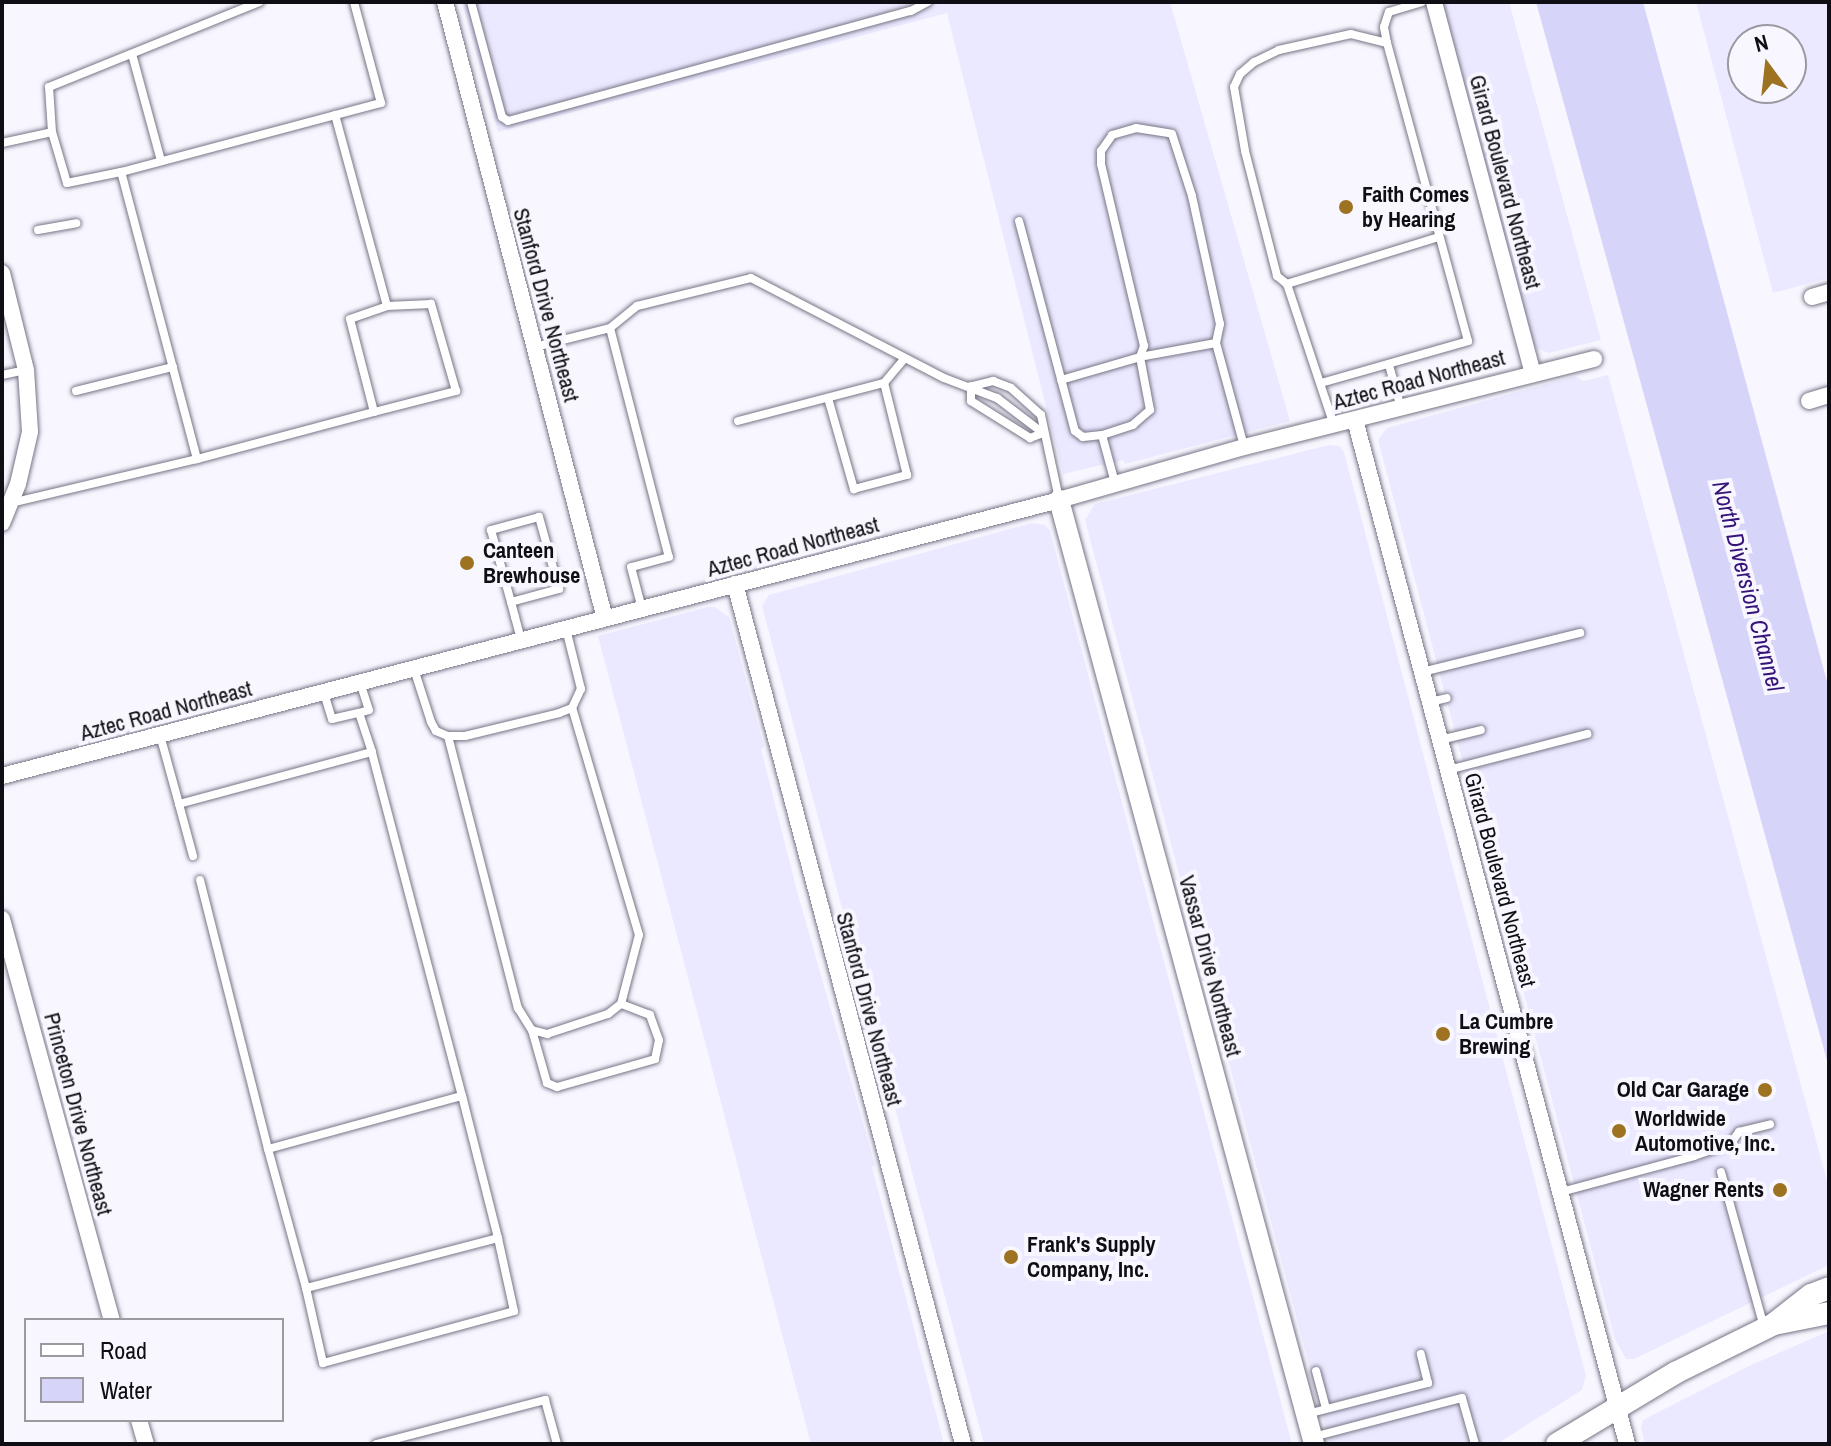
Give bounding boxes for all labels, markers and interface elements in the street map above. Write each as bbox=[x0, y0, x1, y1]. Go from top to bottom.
north arrow bbox=[1727, 24, 1807, 104]
text: N bbox=[1751, 27, 1771, 59]
street label: Girard Boulevard Northeast bbox=[1464, 72, 1546, 292]
place label: Faith Comes by Hearing bbox=[1362, 181, 1469, 232]
marker: Faith Comes by Hearing bbox=[1337, 198, 1355, 216]
street label: Stanford Drive Northeast bbox=[507, 205, 585, 405]
street label: Aztec Road Northeast bbox=[1330, 344, 1508, 416]
water label: North Diversion Channel bbox=[1706, 478, 1790, 694]
street label: Aztec Road Northeast bbox=[704, 511, 882, 583]
place label: Canteen Brewhouse bbox=[483, 537, 580, 588]
marker: Canteen Brewhouse bbox=[458, 554, 476, 572]
street label: Aztec Road Northeast bbox=[77, 675, 255, 747]
street label: Girard Boulevard Northeast bbox=[1459, 770, 1541, 990]
street label: Vassar Drive Northeast bbox=[1173, 873, 1247, 1059]
street label: Stanford Drive Northeast bbox=[830, 909, 908, 1109]
place label: La Cumbre Brewing bbox=[1459, 1008, 1553, 1060]
street label: Princeton Drive Northeast bbox=[38, 1010, 118, 1218]
marker: La Cumbre Brewing bbox=[1434, 1025, 1452, 1043]
place label: Old Car Garage bbox=[1617, 1077, 1749, 1103]
marker: Old Car Garage bbox=[1756, 1081, 1774, 1099]
place label: Worldwide Automotive, Inc. bbox=[1635, 1105, 1775, 1156]
marker: Worldwide Automotive, Inc. bbox=[1610, 1122, 1628, 1140]
place label: Wagner Rents bbox=[1643, 1177, 1764, 1203]
marker: Wagner Rents bbox=[1771, 1181, 1789, 1199]
place label: Frank's Supply Company, Inc. bbox=[1027, 1231, 1156, 1282]
marker: Frank's Supply Company, Inc. bbox=[1002, 1248, 1020, 1266]
legend bbox=[24, 1318, 284, 1422]
text: Road bbox=[100, 1334, 147, 1366]
text: Water bbox=[100, 1374, 152, 1406]

